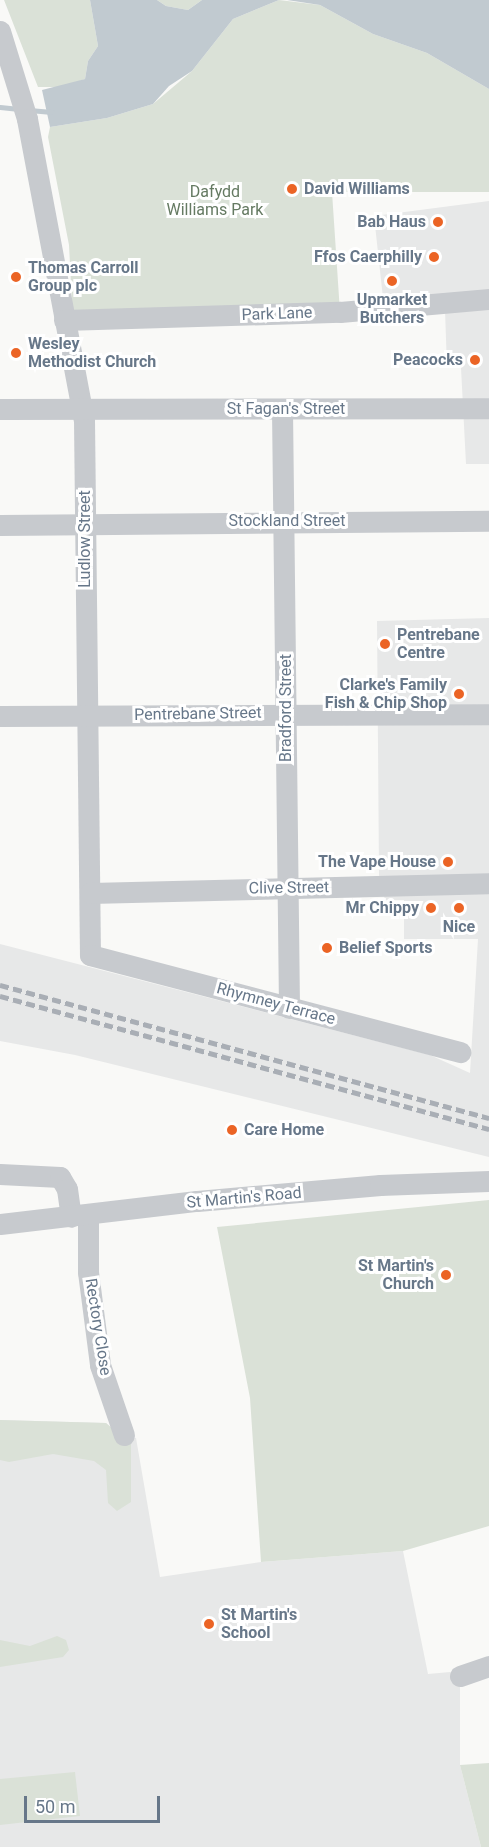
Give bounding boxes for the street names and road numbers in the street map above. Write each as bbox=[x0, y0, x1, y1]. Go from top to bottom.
street label: Park Lane bbox=[241, 303, 313, 325]
street label: St Fagan's Street bbox=[227, 399, 345, 419]
street label: Ludlow Street bbox=[75, 490, 95, 588]
street label: Stockland Street bbox=[229, 511, 345, 531]
street label: Bradford Street bbox=[276, 654, 296, 762]
street label: Pentrebane Street bbox=[134, 703, 262, 725]
street label: Clive Street bbox=[249, 878, 329, 898]
street label: Rhymney Terrace bbox=[214, 979, 338, 1029]
street label: St Martin's Road bbox=[186, 1183, 302, 1213]
street label: Rectory Close bbox=[81, 1277, 115, 1377]

